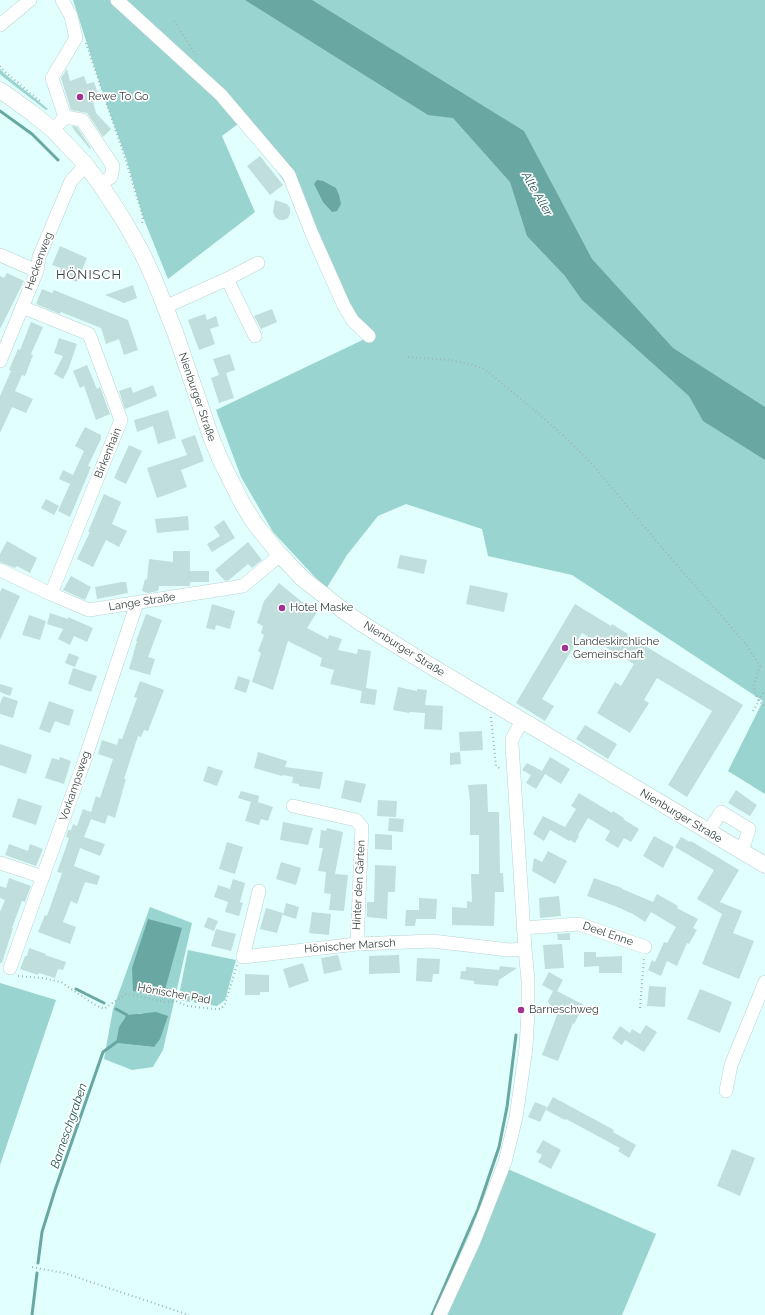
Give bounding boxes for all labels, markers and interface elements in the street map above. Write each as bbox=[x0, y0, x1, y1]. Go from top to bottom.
place label: Rewe To Go bbox=[88, 90, 149, 104]
marker: Rewe To Go bbox=[75, 92, 85, 102]
water label: Alte Aller bbox=[519, 169, 555, 219]
street label: Heckenweg bbox=[22, 230, 56, 292]
district label: HÖNISCH bbox=[56, 267, 122, 283]
street label: Nienburger Straße bbox=[176, 351, 218, 443]
street label: Birkenhain bbox=[92, 426, 124, 480]
street label: Lange Straße bbox=[108, 590, 176, 614]
place label: Hotel Maske bbox=[290, 601, 353, 615]
marker: Hotel Maske bbox=[277, 603, 287, 613]
street label: Nienburger Straße bbox=[361, 619, 447, 679]
place label: Landeskirchliche Gemeinschaft bbox=[573, 635, 659, 661]
marker: Landeskirchliche Gemeinschaft bbox=[560, 643, 570, 653]
street label: Vorkampsweg bbox=[57, 749, 93, 823]
street label: Nienburger Straße bbox=[638, 786, 724, 846]
street label: Hinter den Gärten bbox=[350, 840, 368, 930]
street label: Deel Enne bbox=[581, 919, 635, 949]
street label: Hönischer Marsch bbox=[304, 936, 396, 956]
street label: Hönischer Pad bbox=[136, 981, 212, 1007]
place label: Barneschweg bbox=[529, 1003, 599, 1017]
marker: Barneschweg bbox=[516, 1005, 526, 1015]
water label: Barneschgraben bbox=[48, 1081, 90, 1171]

